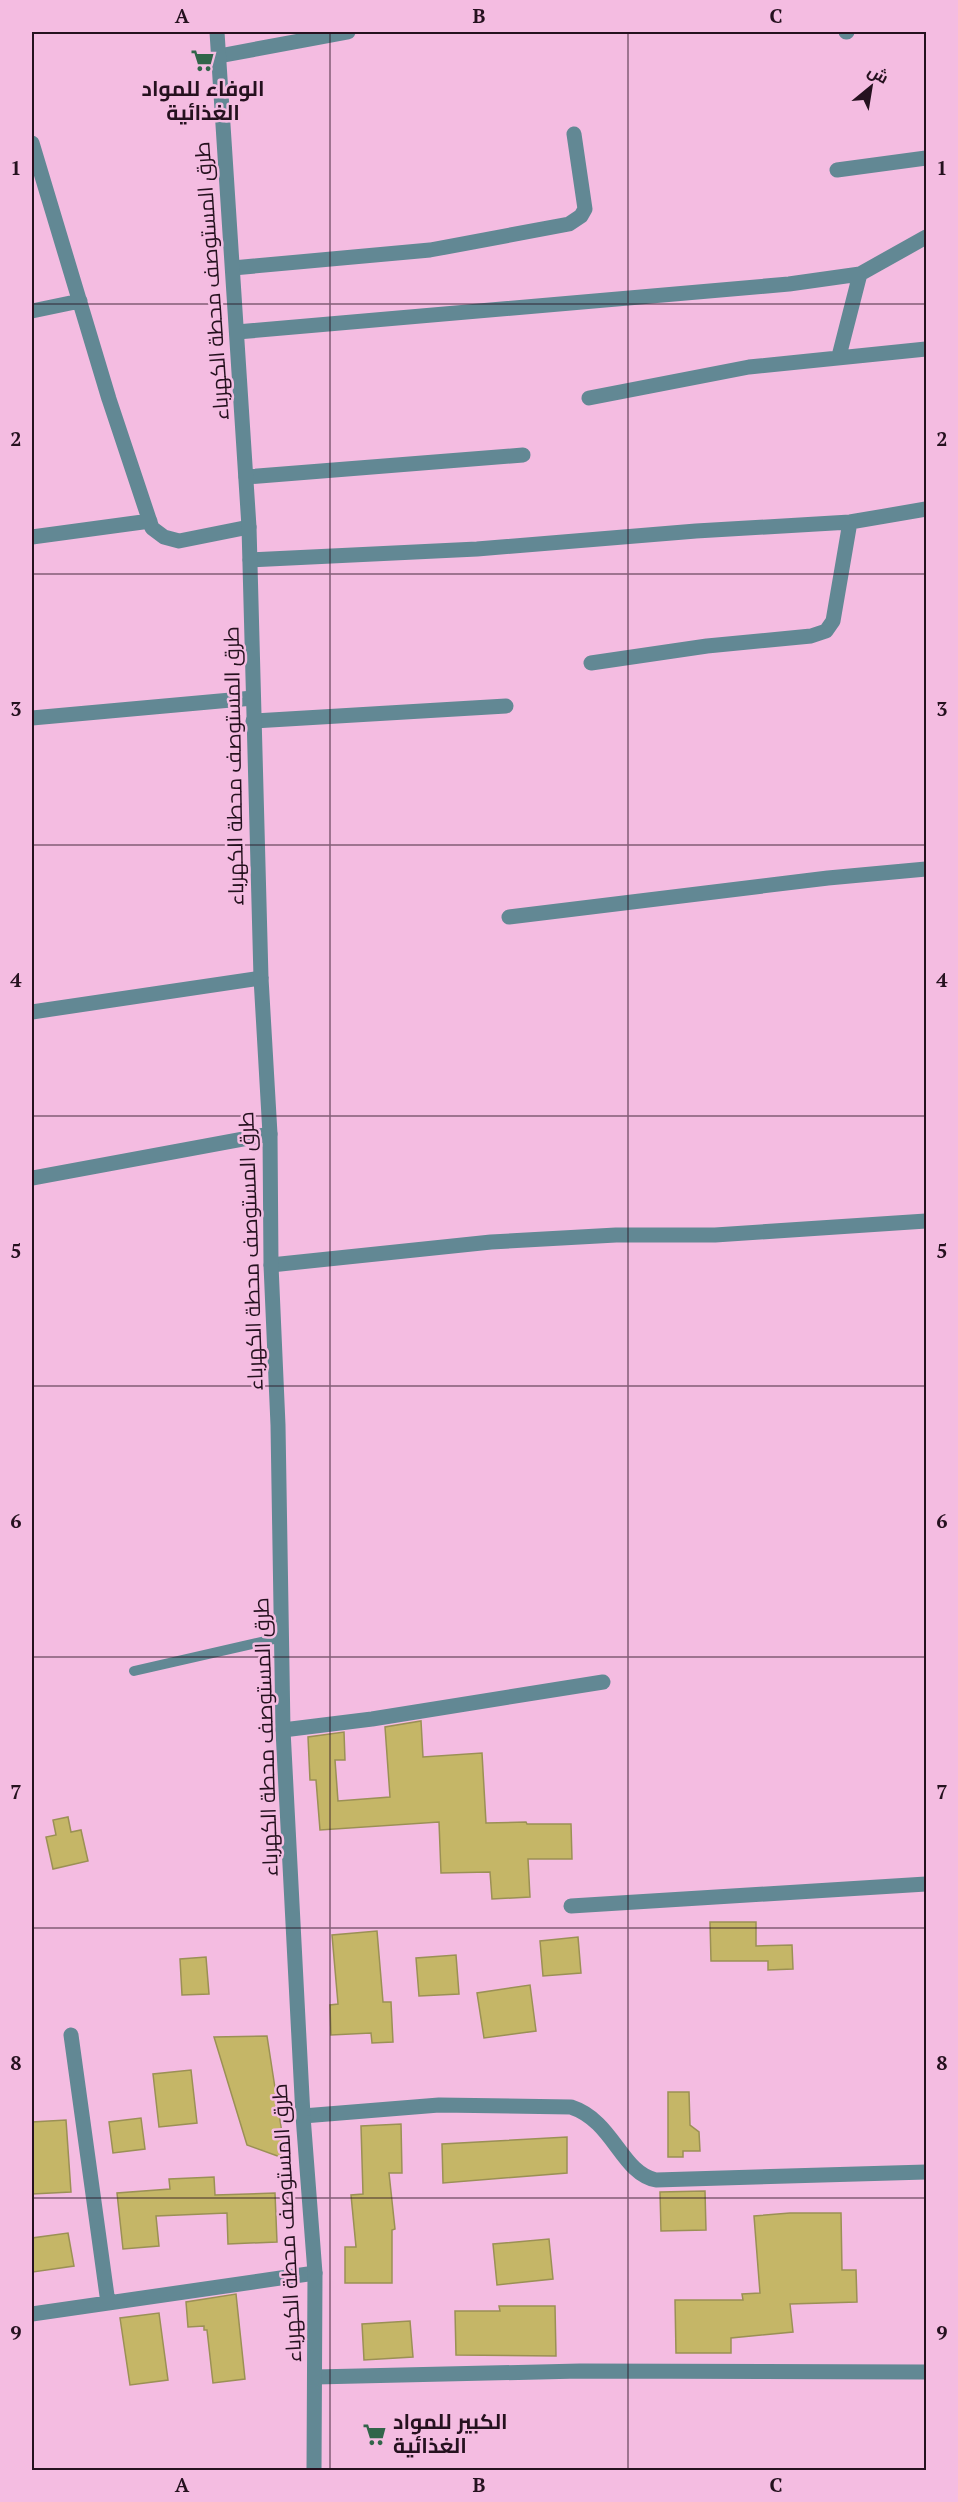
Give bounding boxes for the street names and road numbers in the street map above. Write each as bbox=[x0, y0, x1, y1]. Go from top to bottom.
street label: طرق المستوصف محطة الكهرباء bbox=[187, 141, 235, 421]
street label: طرق المستوصف محطة الكهرباء bbox=[217, 626, 249, 906]
street label: طرق المستوصف محطة الكهرباء bbox=[231, 1111, 269, 1391]
street label: طرق المستوصف محطة الكهرباء bbox=[246, 1597, 284, 1877]
street label: طرق المستوصف محطة الكهرباء bbox=[265, 2083, 307, 2363]

